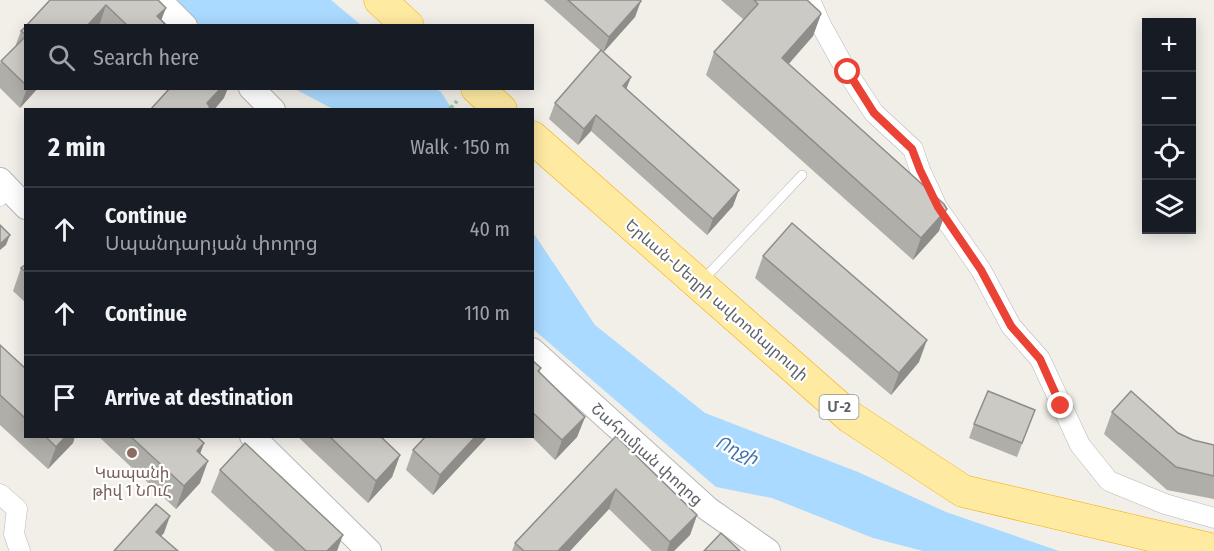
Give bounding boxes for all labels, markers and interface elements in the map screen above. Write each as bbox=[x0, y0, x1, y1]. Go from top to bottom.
map controls bbox=[1142, 18, 1196, 234]
button: + bbox=[1142, 18, 1196, 72]
search box bbox=[24, 24, 534, 90]
icon: search bbox=[45, 41, 78, 74]
text: Search here bbox=[93, 44, 199, 71]
route start bbox=[834, 58, 860, 84]
button: − bbox=[1142, 72, 1196, 126]
button: locate bbox=[1142, 126, 1196, 180]
text: 2 min bbox=[48, 132, 106, 163]
text: Walk · 150 m bbox=[410, 135, 510, 159]
button: layers bbox=[1142, 180, 1196, 234]
text: Continue bbox=[105, 202, 187, 229]
icon: ahead bbox=[48, 213, 81, 246]
street label: Երևան-Մեղրի ավտոմայրուղի bbox=[622, 215, 812, 385]
text: 40 m bbox=[470, 217, 510, 241]
text: Սպանդարյան փողոց bbox=[105, 231, 318, 255]
icon: ahead bbox=[48, 297, 81, 330]
text: Continue bbox=[105, 300, 187, 327]
text: 110 m bbox=[464, 301, 510, 325]
icon: arrive bbox=[48, 381, 81, 414]
text: Arrive at destination bbox=[105, 384, 293, 411]
route end bbox=[1047, 392, 1073, 418]
road number: Մ-2 bbox=[820, 395, 858, 419]
street label: Շահումյան փողոց bbox=[587, 399, 707, 509]
water label: Ողջի bbox=[712, 431, 762, 469]
marker: Կապանի թիվ 1 ՆՈւՀ bbox=[125, 446, 139, 460]
place label: Կապանի թիվ 1 ՆՈւՀ bbox=[92, 463, 172, 500]

